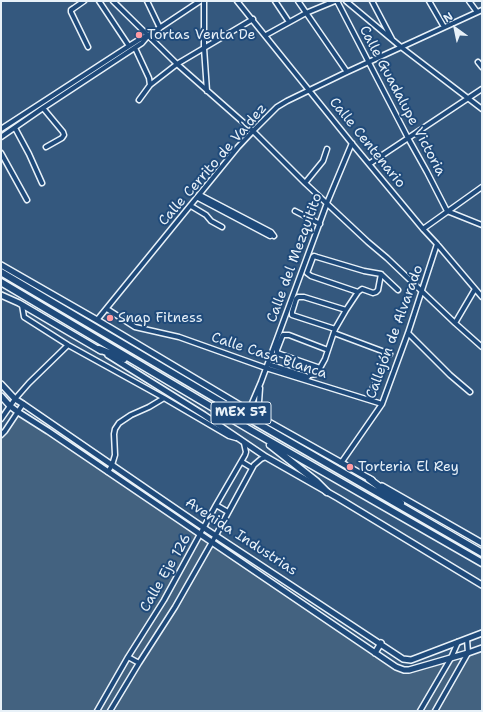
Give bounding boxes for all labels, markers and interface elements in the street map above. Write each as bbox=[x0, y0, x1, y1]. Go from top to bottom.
north arrow bbox=[435, 8, 475, 48]
text: N bbox=[440, 9, 456, 26]
street label: Calle Guadalupe Victoria bbox=[355, 23, 449, 179]
place label: Tortas Venta De bbox=[147, 27, 255, 43]
marker: Tortas Venta De bbox=[134, 30, 144, 40]
street label: Calle Centenario bbox=[325, 94, 409, 192]
street label: Calle Cerrito de Valdez bbox=[155, 101, 271, 229]
street label: Calle del Mezquitito bbox=[264, 191, 326, 325]
street label: Callejón de Alvarado bbox=[363, 263, 427, 401]
place label: Snap Fitness bbox=[118, 310, 203, 326]
marker: Snap Fitness bbox=[105, 313, 115, 323]
street label: Calle Casa Blanca bbox=[209, 329, 329, 383]
road number: MEX 57 bbox=[211, 402, 271, 424]
place label: Torteria El Rey bbox=[358, 459, 459, 475]
marker: Torteria El Rey bbox=[345, 462, 355, 472]
street label: Avenida Industrias bbox=[182, 494, 300, 580]
street label: Calle Eje 126 bbox=[137, 531, 195, 615]

